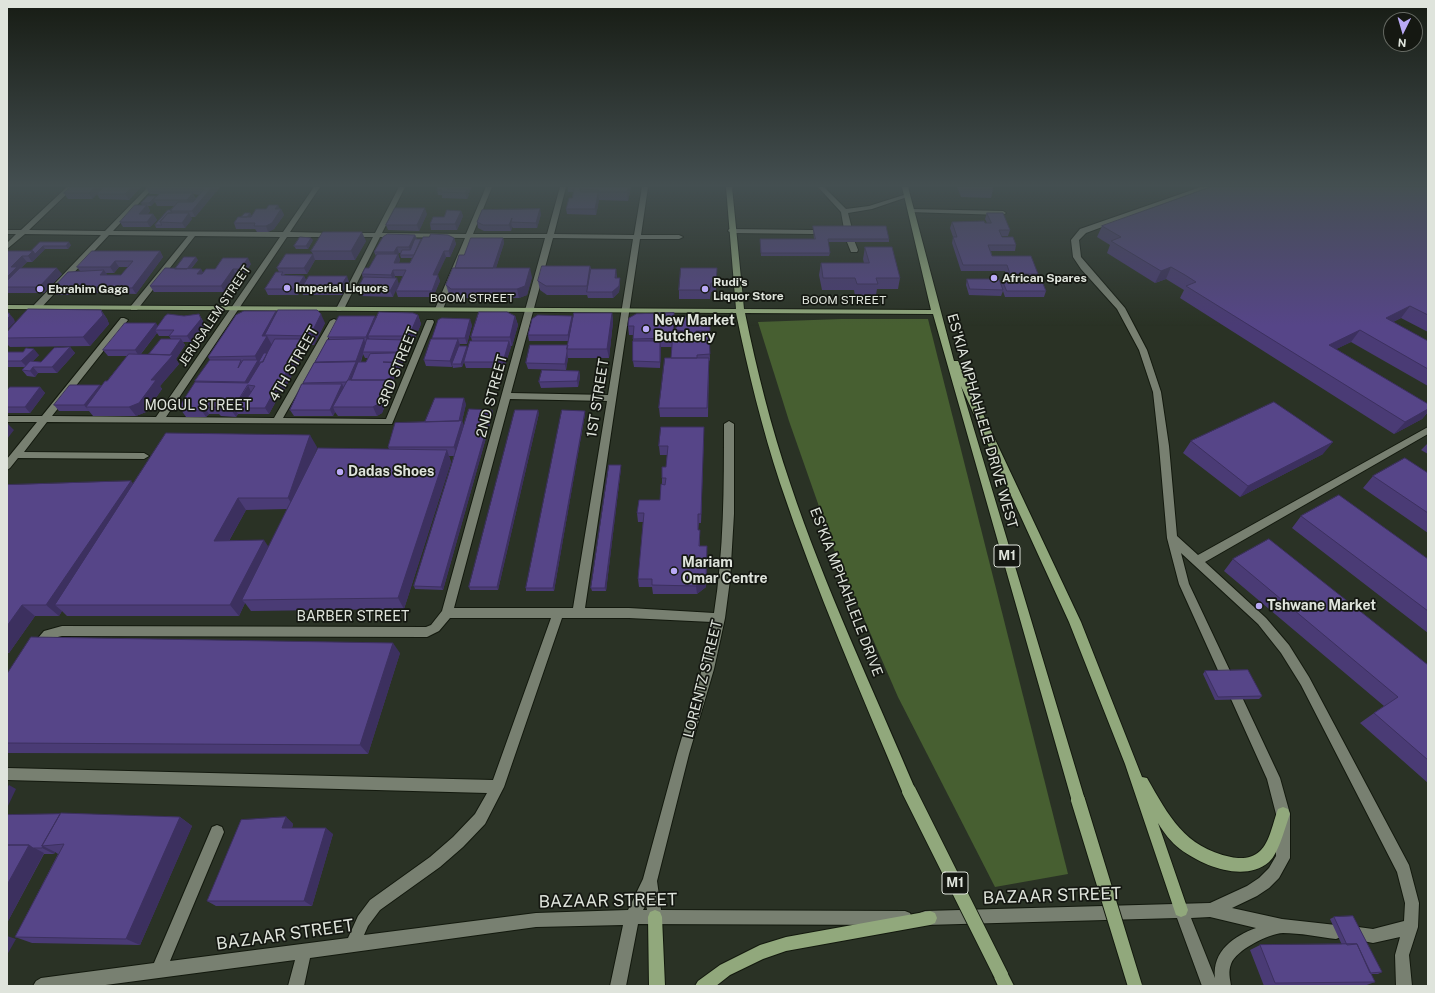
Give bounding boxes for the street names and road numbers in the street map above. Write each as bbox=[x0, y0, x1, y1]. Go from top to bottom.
street label: JERUSALEM STREET bbox=[176, 263, 254, 369]
street label: BOOM STREET bbox=[430, 291, 514, 305]
street label: BOOM STREET bbox=[802, 293, 886, 307]
street label: ES'KIA MPHAHLELE DRIVE WEST bbox=[943, 312, 1021, 530]
street label: 4TH STREET bbox=[266, 323, 322, 405]
street label: 3RD STREET bbox=[374, 325, 422, 409]
street label: 2ND STREET bbox=[473, 353, 511, 439]
street label: 1ST STREET bbox=[583, 357, 613, 439]
street label: MOGUL STREET bbox=[144, 398, 252, 414]
street label: ES'KIA MPHAHLELE DRIVE bbox=[806, 505, 886, 679]
road number: M1 bbox=[994, 545, 1020, 567]
street label: BARBER STREET bbox=[297, 609, 409, 625]
street label: LORENTZ STREET bbox=[680, 618, 726, 740]
road number: M1 bbox=[942, 872, 968, 894]
street label: BAZAAR STREET bbox=[982, 883, 1122, 909]
street label: BAZAAR STREET bbox=[539, 890, 677, 912]
street label: BAZAAR STREET bbox=[215, 915, 355, 955]

